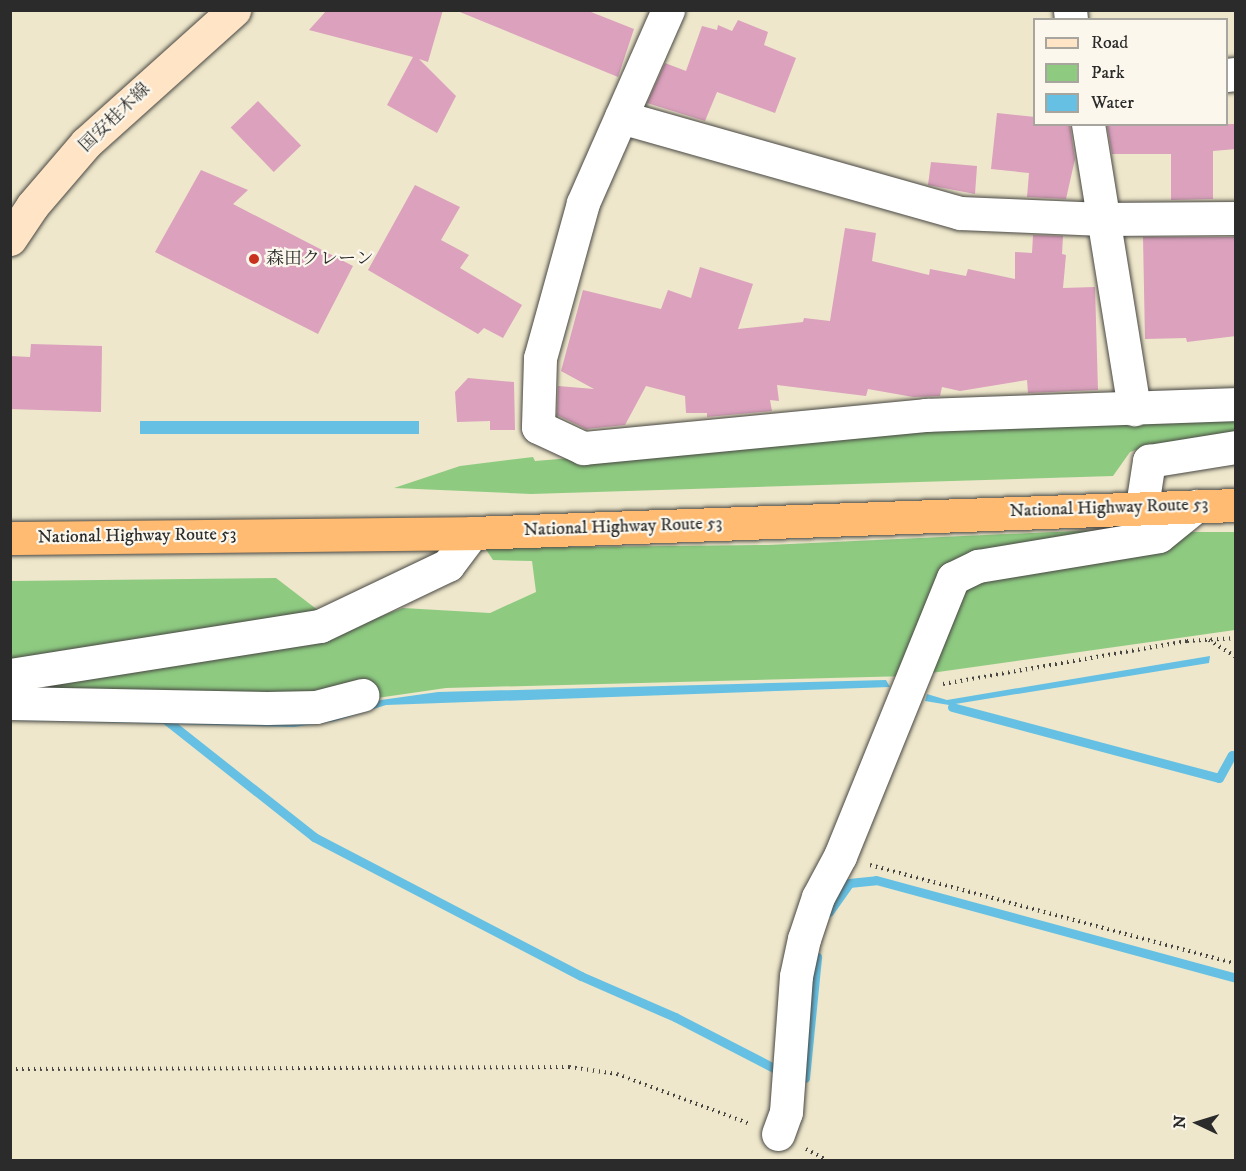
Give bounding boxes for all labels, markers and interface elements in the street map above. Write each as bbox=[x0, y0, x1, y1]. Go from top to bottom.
legend bbox=[1033, 18, 1228, 126]
text: Road bbox=[1091, 32, 1128, 54]
text: Park bbox=[1091, 62, 1125, 84]
street label: 国安桂木線 bbox=[75, 79, 155, 157]
text: Water bbox=[1091, 92, 1134, 114]
place label: 森田クレーン bbox=[266, 248, 374, 270]
marker: 森田クレーン bbox=[247, 252, 261, 266]
street label: National Highway Route 53 bbox=[1009, 494, 1209, 522]
street label: National Highway Route 53 bbox=[523, 513, 723, 541]
street label: National Highway Route 53 bbox=[37, 523, 237, 549]
north arrow bbox=[1168, 1093, 1228, 1153]
text: N bbox=[1170, 1115, 1190, 1129]

